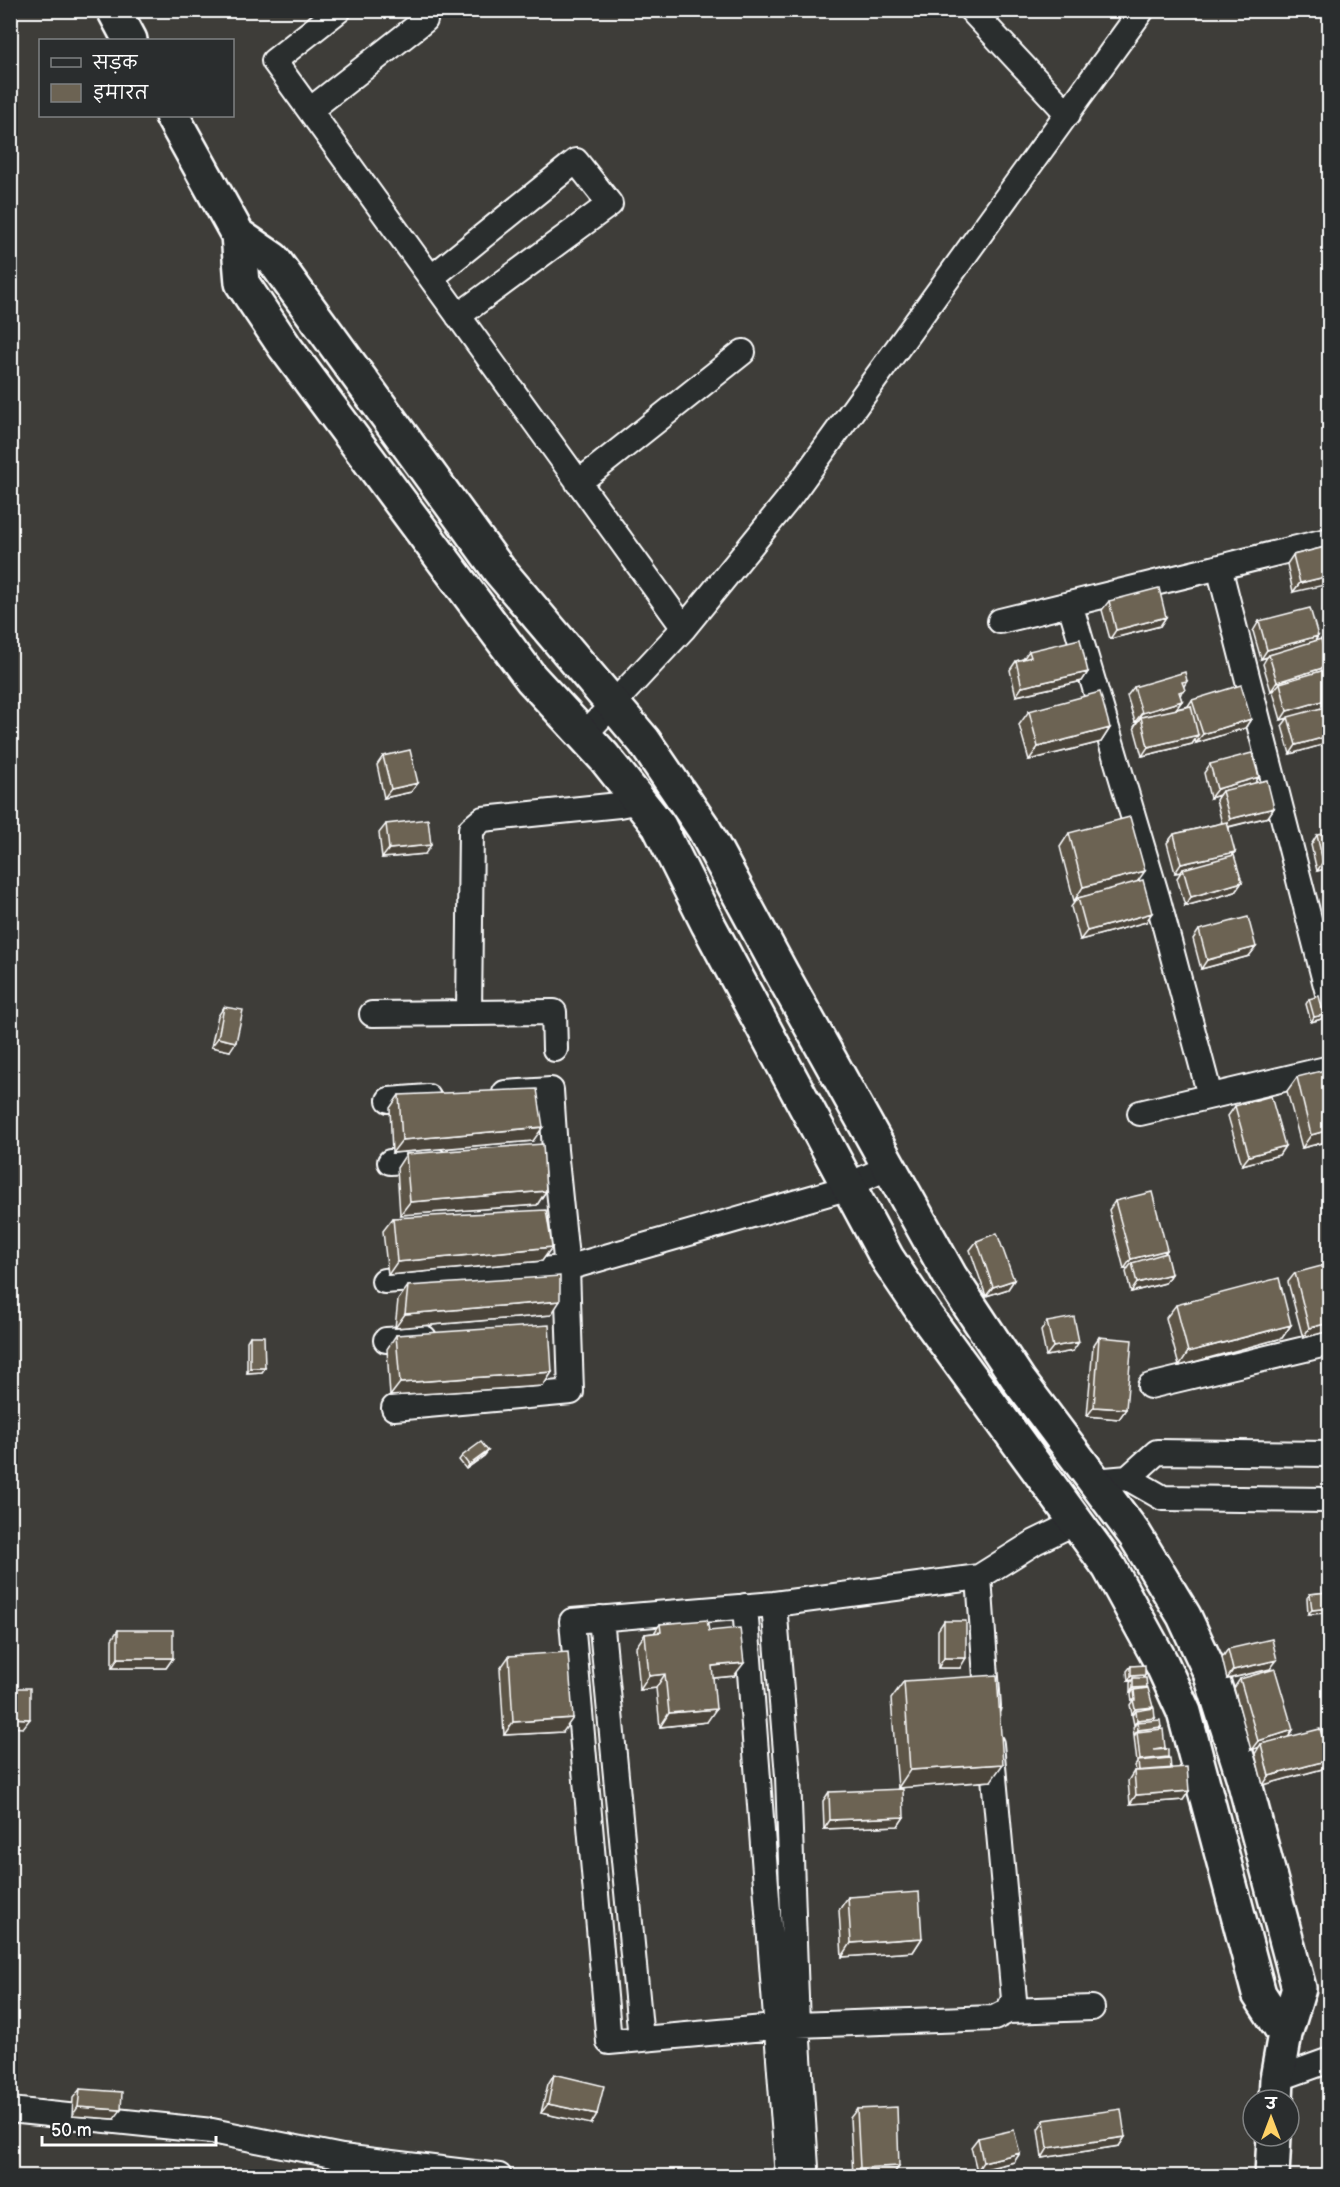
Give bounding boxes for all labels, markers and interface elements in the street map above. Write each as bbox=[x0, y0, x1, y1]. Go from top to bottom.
legend bbox=[39, 39, 234, 117]
text: सड़क bbox=[92, 53, 138, 74]
text: इमारत bbox=[93, 83, 149, 104]
north arrow bbox=[1241, 2088, 1301, 2148]
text: उ bbox=[1264, 2095, 1278, 2114]
scale bar bbox=[42, 2109, 216, 2147]
text: 50 m bbox=[51, 2120, 92, 2141]

